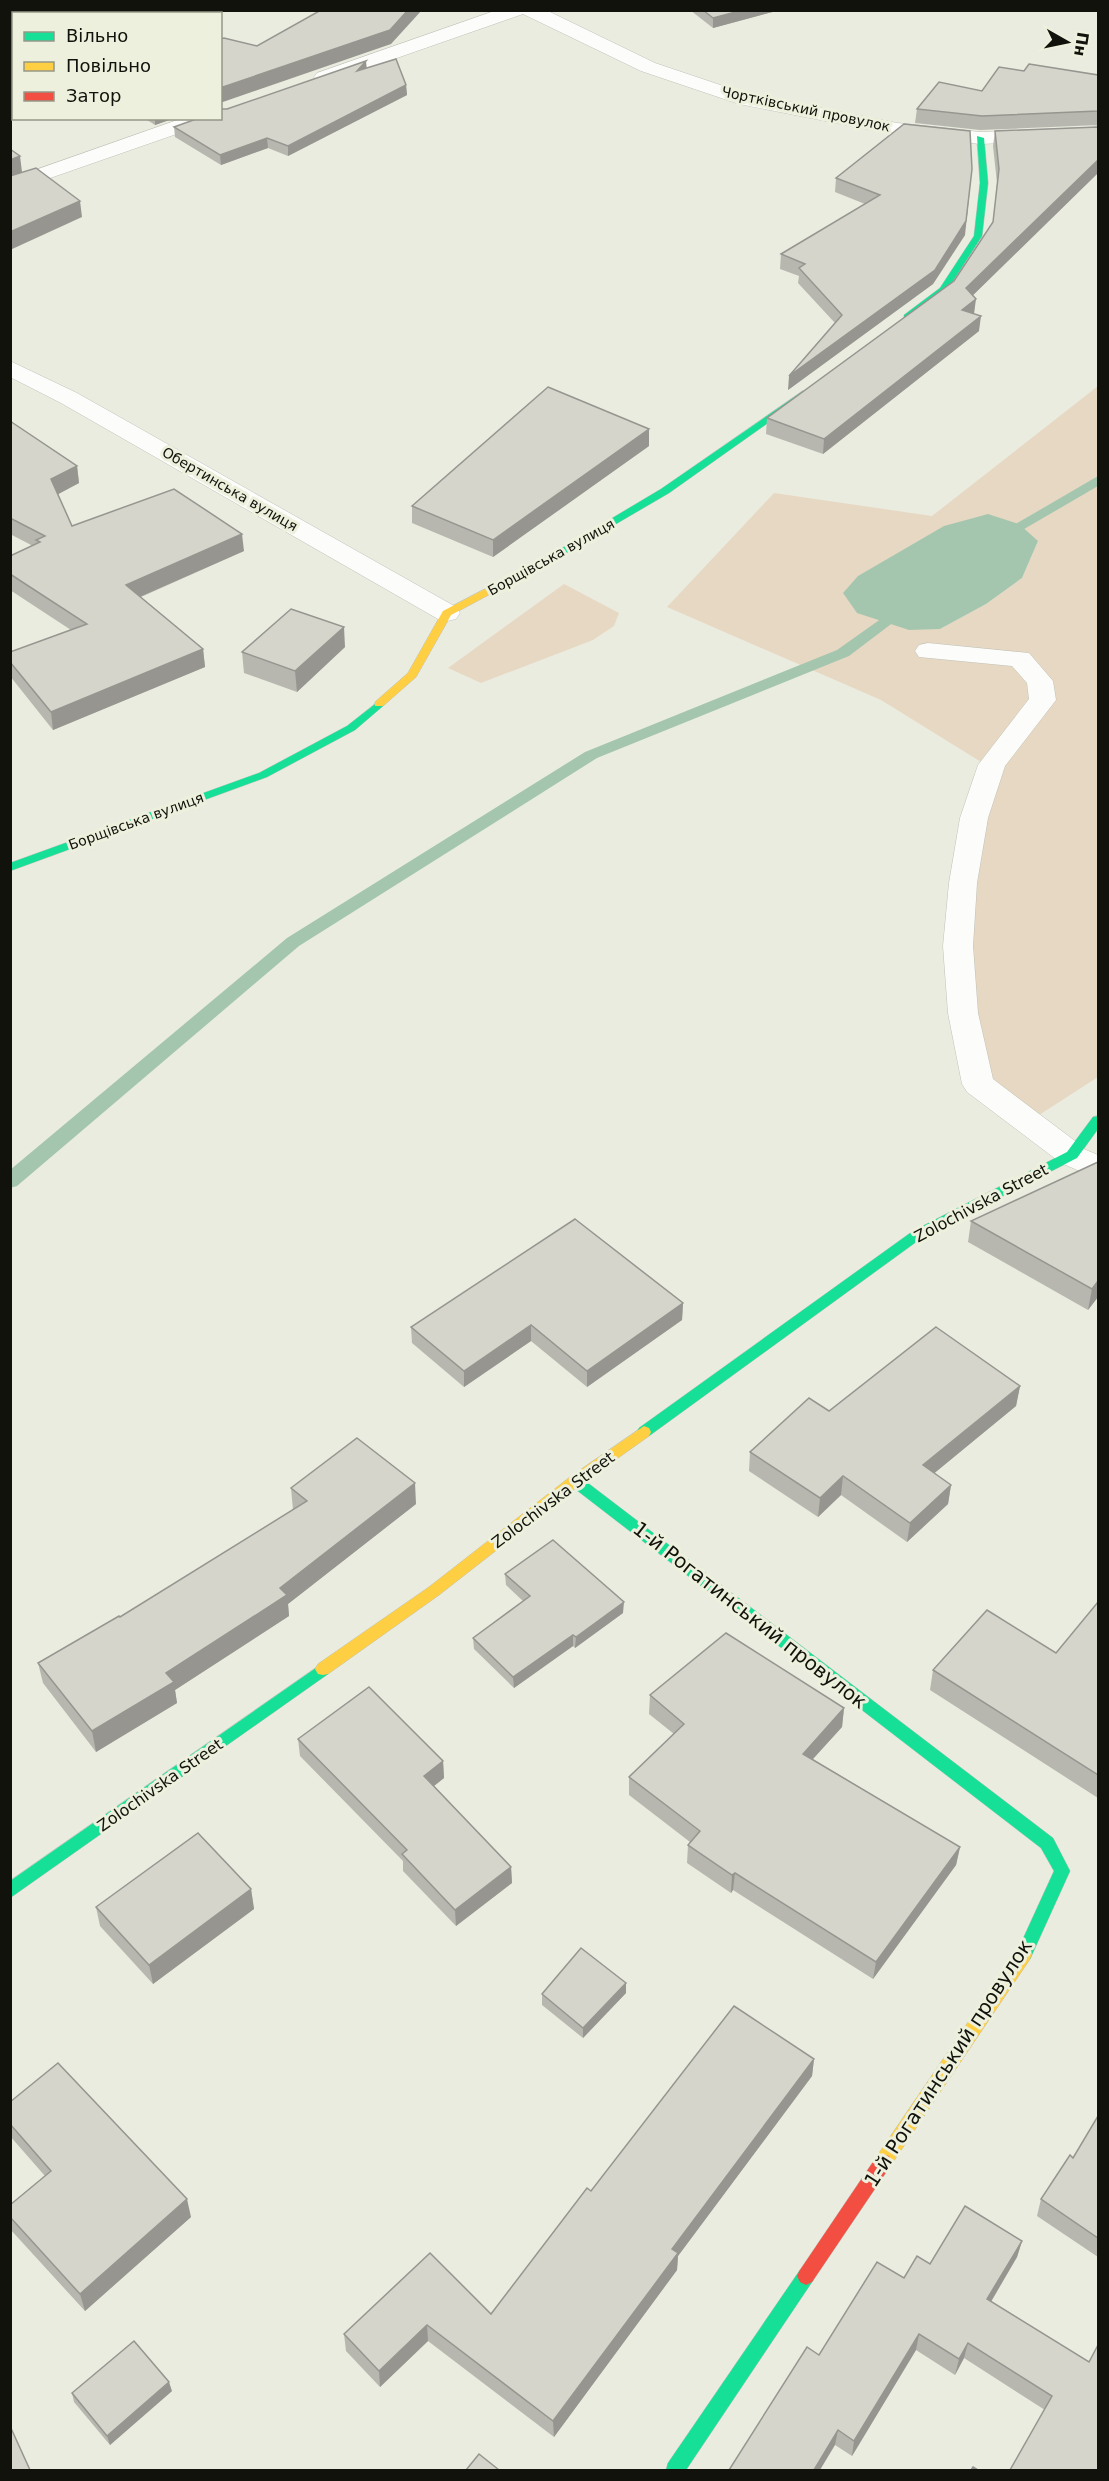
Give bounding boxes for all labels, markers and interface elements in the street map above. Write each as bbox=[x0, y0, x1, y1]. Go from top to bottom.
legend bbox=[12, 12, 222, 120]
north arrow bbox=[1037, 12, 1097, 72]
text: Вільно bbox=[66, 25, 128, 46]
text: Пн bbox=[1070, 31, 1093, 58]
text: Повільно bbox=[66, 55, 151, 76]
street label: Чортківський провулок bbox=[720, 83, 892, 135]
text: Затор bbox=[66, 85, 122, 106]
street label: Обертинська вулиця bbox=[160, 444, 300, 534]
street label: Борщівська вулиця bbox=[485, 515, 617, 599]
street label: Борщівська вулиця bbox=[66, 789, 206, 853]
street label: Zolochivska Street bbox=[911, 1160, 1051, 1246]
street label: Zolochivska Street bbox=[488, 1448, 618, 1552]
street label: 1-й Рогатинський провулок bbox=[628, 1516, 872, 1714]
street label: Zolochivska Street bbox=[94, 1735, 226, 1835]
street label: 1-й Рогатинський провулок bbox=[859, 1935, 1037, 2191]

